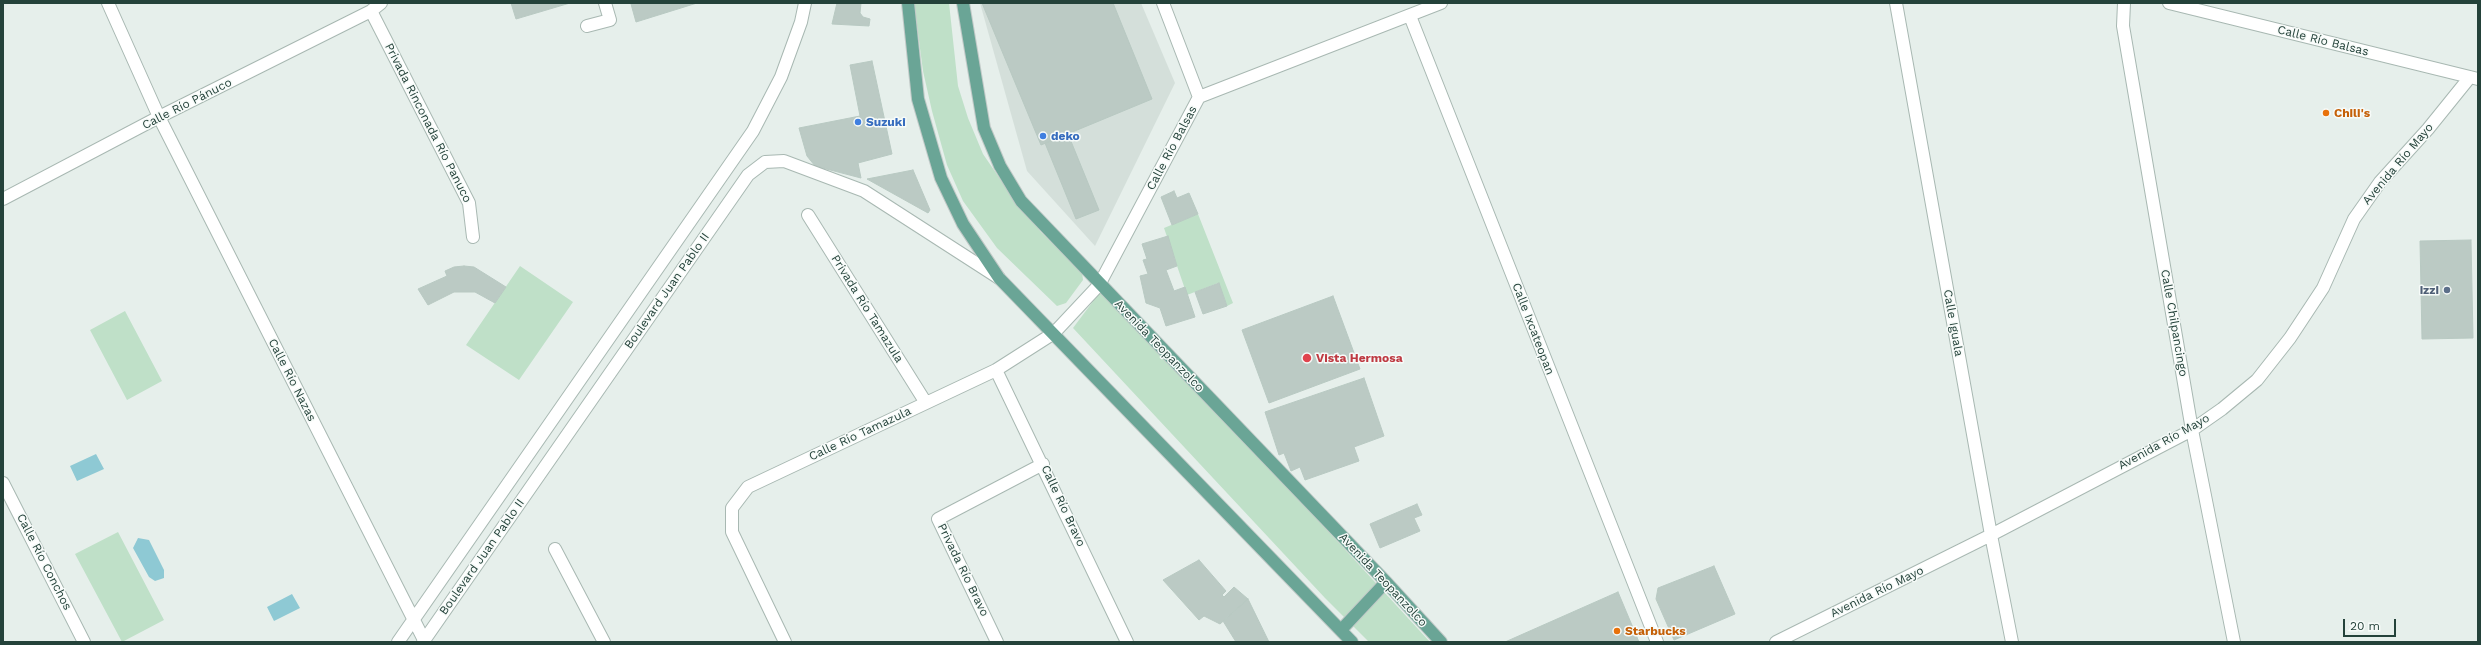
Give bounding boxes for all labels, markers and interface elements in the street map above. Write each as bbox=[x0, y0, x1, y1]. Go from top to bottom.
street label: Calle Río Balsas bbox=[2276, 23, 2370, 59]
street label: Privada Rinconada Río Panuco bbox=[381, 41, 475, 205]
street label: Calle Río Pánuco bbox=[140, 75, 234, 133]
street label: Calle Río Balsas bbox=[1144, 103, 1200, 193]
place label: Chili's bbox=[2334, 106, 2370, 120]
marker: Chili's bbox=[2321, 108, 2331, 118]
place label: Suzuki bbox=[866, 115, 906, 129]
marker: Suzuki bbox=[853, 117, 863, 127]
street label: Avenida Río Mayo bbox=[2360, 120, 2436, 208]
place label: deko bbox=[1051, 129, 1080, 143]
marker: deko bbox=[1038, 131, 1048, 141]
street label: Boulevard Juan Pablo II bbox=[621, 230, 713, 352]
street label: Privada Río Tamazula bbox=[828, 252, 906, 366]
street label: Calle Chilpancingo bbox=[2157, 268, 2191, 378]
street label: Calle Ixcateopan bbox=[1509, 281, 1557, 377]
place label: izzi bbox=[2420, 283, 2439, 297]
marker: izzi bbox=[2442, 285, 2452, 295]
street label: Calle Iguala bbox=[1940, 288, 1966, 358]
street label: Avenida Teopanzolco bbox=[1111, 297, 1207, 395]
street label: Calle Río Nazas bbox=[265, 336, 319, 424]
place label: Vista Hermosa bbox=[1316, 351, 1403, 365]
marker: Vista Hermosa bbox=[1301, 352, 1313, 364]
street label: Calle Río Tamazula bbox=[807, 404, 913, 464]
street label: Avenida Río Mayo bbox=[2116, 411, 2212, 473]
street label: Calle Río Bravo bbox=[1038, 463, 1088, 549]
street label: Boulevard Juan Pablo II bbox=[436, 496, 528, 618]
street label: Calle Río Conchos bbox=[13, 511, 75, 613]
street label: Privada Río Bravo bbox=[934, 521, 992, 619]
street label: Avenida Teopanzolco bbox=[1336, 530, 1430, 630]
street label: Avenida Río Mayo bbox=[1828, 563, 1926, 621]
scale bar bbox=[2345, 611, 2398, 637]
text: 20 m bbox=[2350, 619, 2380, 633]
place label: Starbucks bbox=[1625, 624, 1686, 638]
marker: Starbucks bbox=[1612, 626, 1622, 636]

